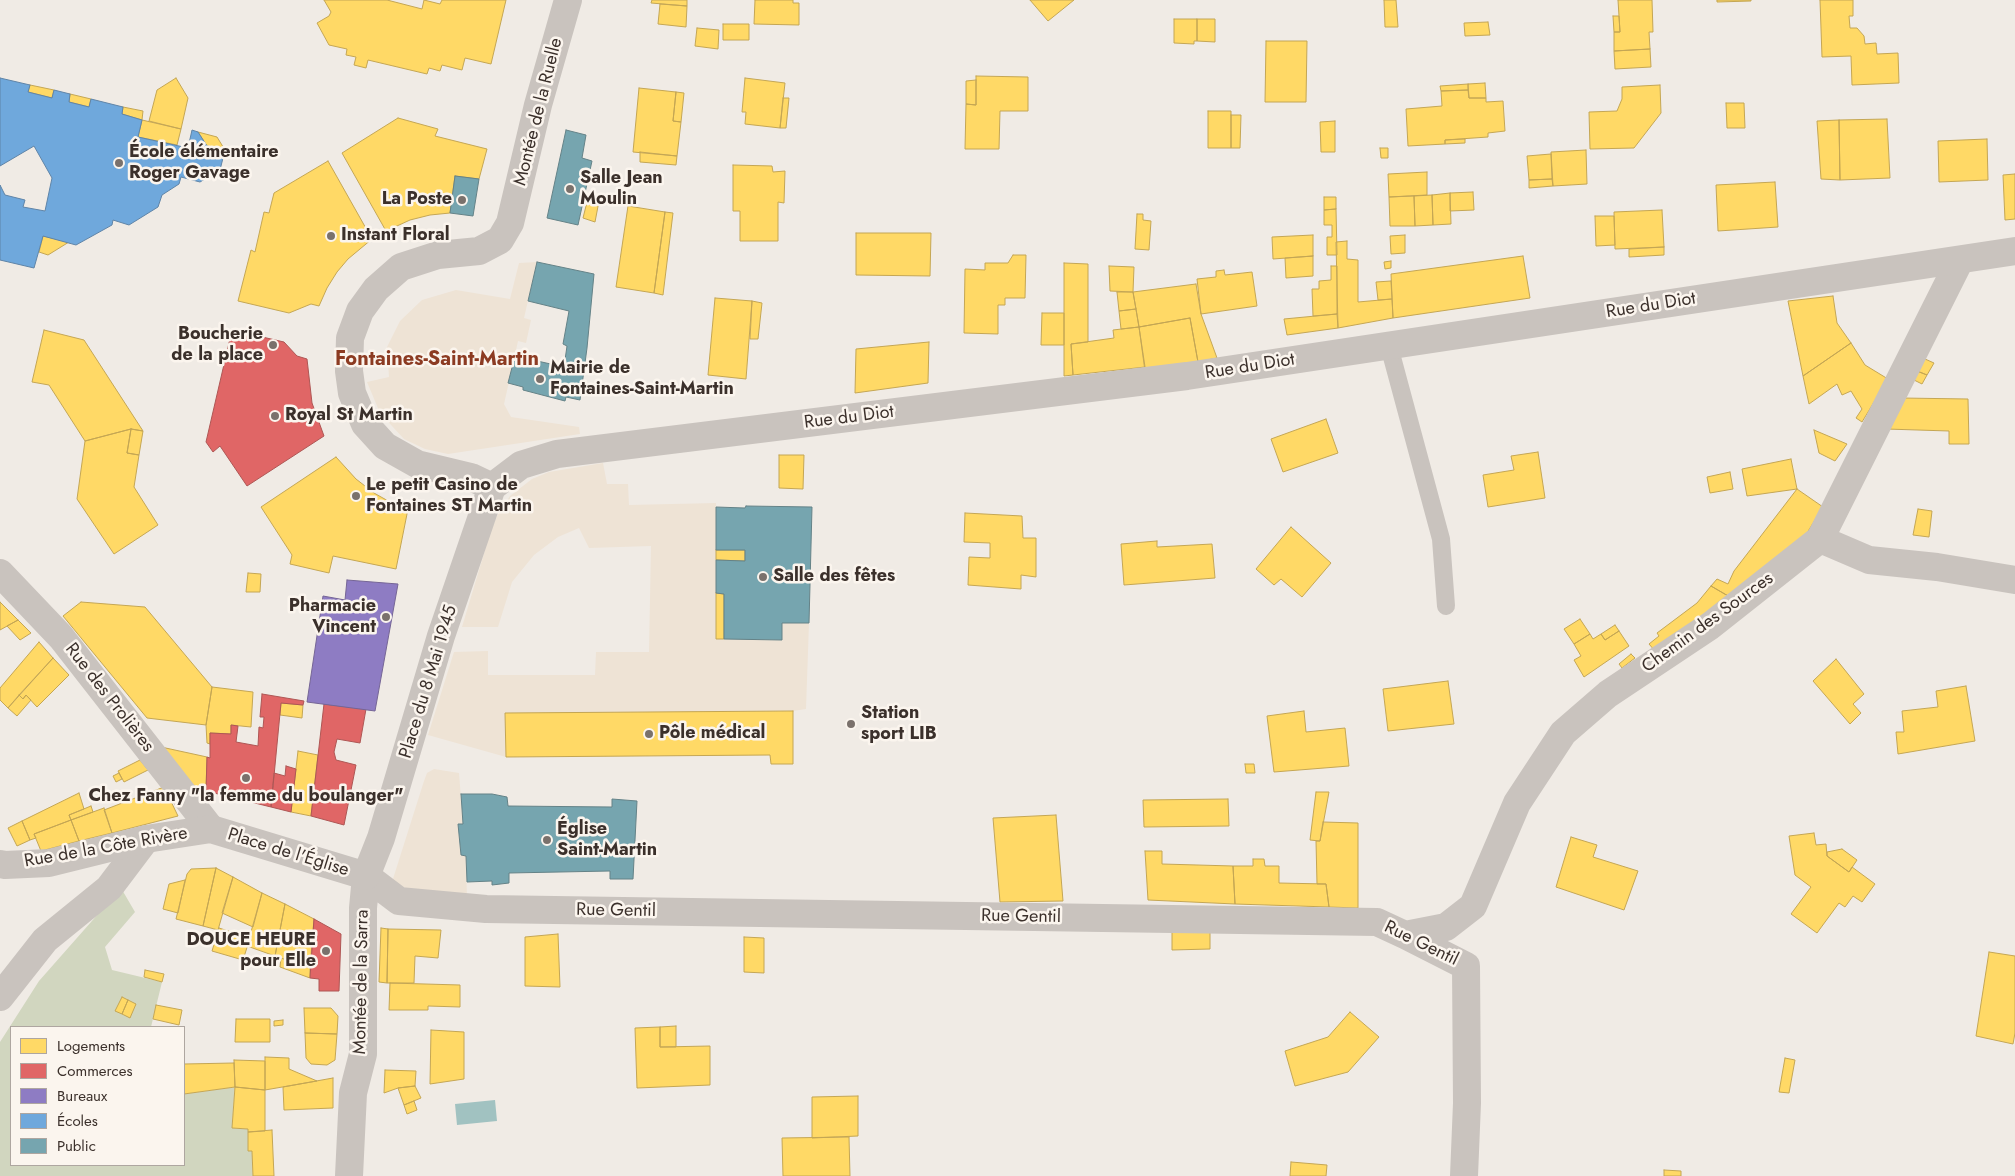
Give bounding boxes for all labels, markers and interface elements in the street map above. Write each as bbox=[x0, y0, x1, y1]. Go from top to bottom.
street label: Montée de la Ruelle bbox=[510, 36, 568, 188]
place label: École élémentaire Roger Gavage bbox=[129, 142, 279, 184]
marker: École élémentaire Roger Gavage bbox=[113, 157, 125, 169]
place label: Salle Jean Moulin bbox=[580, 168, 663, 210]
marker: Salle Jean Moulin bbox=[564, 183, 576, 195]
place label: La Poste bbox=[382, 189, 452, 211]
marker: La Poste bbox=[456, 194, 468, 206]
place label: Instant Floral bbox=[341, 225, 450, 247]
marker: Instant Floral bbox=[325, 230, 337, 242]
street label: Rue du Diot bbox=[1605, 288, 1697, 324]
place label: Boucherie de la place bbox=[171, 324, 263, 366]
marker: Boucherie de la place bbox=[267, 339, 279, 351]
district label: Fontaines-Saint-Martin bbox=[335, 348, 539, 372]
street label: Rue du Diot bbox=[1204, 349, 1296, 385]
place label: Mairie de Fontaines-Saint-Martin bbox=[550, 358, 734, 400]
marker: Mairie de Fontaines-Saint-Martin bbox=[534, 373, 546, 385]
street label: Rue du Diot bbox=[803, 402, 895, 434]
place label: Royal St Martin bbox=[285, 405, 413, 427]
marker: Royal St Martin bbox=[269, 410, 281, 422]
place label: Le petit Casino de Fontaines ST Martin bbox=[366, 475, 532, 518]
marker: Le petit Casino de Fontaines ST Martin bbox=[350, 490, 362, 502]
place label: Salle des fêtes bbox=[773, 566, 895, 588]
street label: Chemin des Sources bbox=[1638, 568, 1778, 678]
marker: Salle des fêtes bbox=[757, 571, 769, 583]
place label: Pharmacie Vincent bbox=[289, 596, 376, 638]
street label: Place du 8 Mai 1945 bbox=[395, 603, 463, 761]
marker: Pharmacie Vincent bbox=[380, 611, 392, 623]
street label: Rue des Prolières bbox=[60, 639, 158, 757]
place label: Station sport LIB bbox=[861, 703, 937, 746]
marker: Station sport LIB bbox=[845, 718, 857, 730]
place label: Pôle médical bbox=[659, 723, 765, 745]
marker: Pôle médical bbox=[643, 728, 655, 740]
marker: Chez Fanny "la femme du boulanger" bbox=[240, 772, 252, 784]
place label: Chez Fanny "la femme du boulanger" bbox=[88, 786, 404, 808]
place label: Église Saint-Martin bbox=[557, 819, 657, 862]
street label: Rue de la Côte Rivère bbox=[23, 823, 189, 873]
street label: Place de l'Église bbox=[225, 824, 351, 882]
marker: Église Saint-Martin bbox=[541, 834, 553, 846]
street label: Rue Gentil bbox=[576, 900, 656, 922]
street label: Rue Gentil bbox=[981, 906, 1061, 928]
street label: Montée de la Sarra bbox=[350, 909, 374, 1055]
street label: Rue Gentil bbox=[1380, 917, 1462, 971]
place label: DOUCE HEURE pour Elle bbox=[186, 930, 316, 972]
marker: DOUCE HEURE pour Elle bbox=[320, 945, 332, 957]
legend bbox=[10, 1026, 185, 1166]
text: Logements bbox=[57, 1035, 125, 1057]
text: Commerces bbox=[57, 1060, 132, 1082]
text: Bureaux bbox=[57, 1085, 107, 1107]
text: Écoles bbox=[57, 1110, 98, 1132]
text: Public bbox=[57, 1135, 96, 1157]

